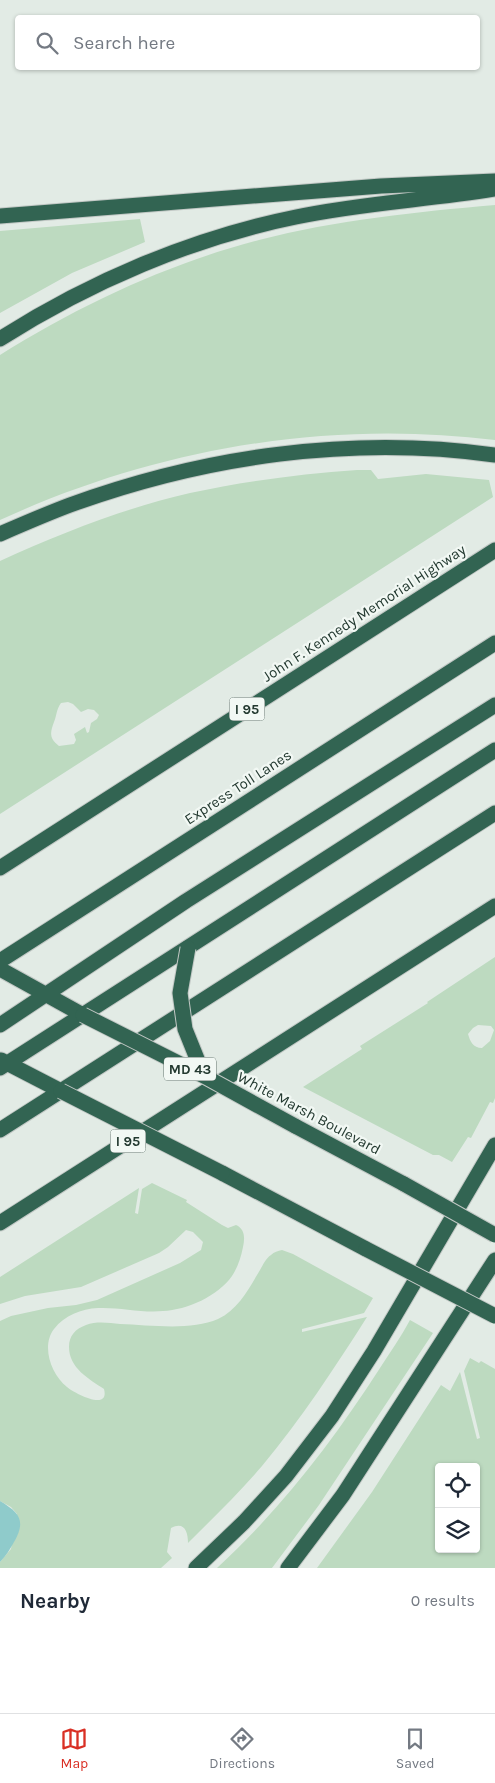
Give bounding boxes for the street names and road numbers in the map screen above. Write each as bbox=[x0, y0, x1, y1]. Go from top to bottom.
street label: John F. Kennedy Memorial Highway bbox=[259, 540, 469, 686]
road number: I 95 bbox=[230, 698, 264, 721]
street label: Express Toll Lanes bbox=[181, 746, 295, 828]
road number: MD 43 bbox=[164, 1058, 216, 1080]
street label: White Marsh Boulevard bbox=[234, 1068, 384, 1158]
road number: I 95 bbox=[110, 1130, 146, 1152]

